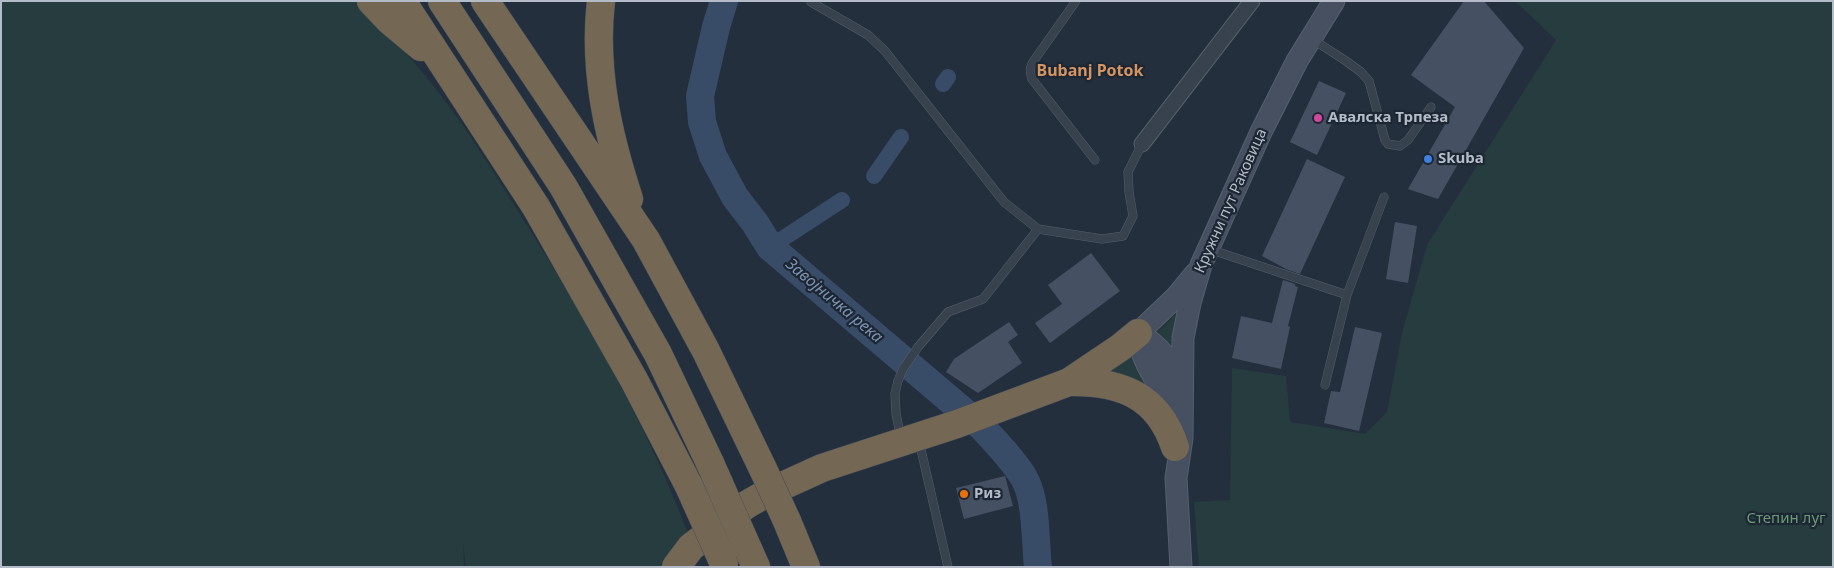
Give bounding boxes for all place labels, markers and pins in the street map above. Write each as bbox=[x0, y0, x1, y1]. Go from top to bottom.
place label: Авалска Трпеза bbox=[1328, 109, 1448, 127]
marker: Авалска Трпеза bbox=[1312, 112, 1324, 124]
place label: Skuba bbox=[1438, 150, 1484, 168]
marker: Skuba bbox=[1422, 153, 1434, 165]
place label: Риз bbox=[974, 485, 1001, 503]
marker: Риз bbox=[958, 488, 970, 500]

